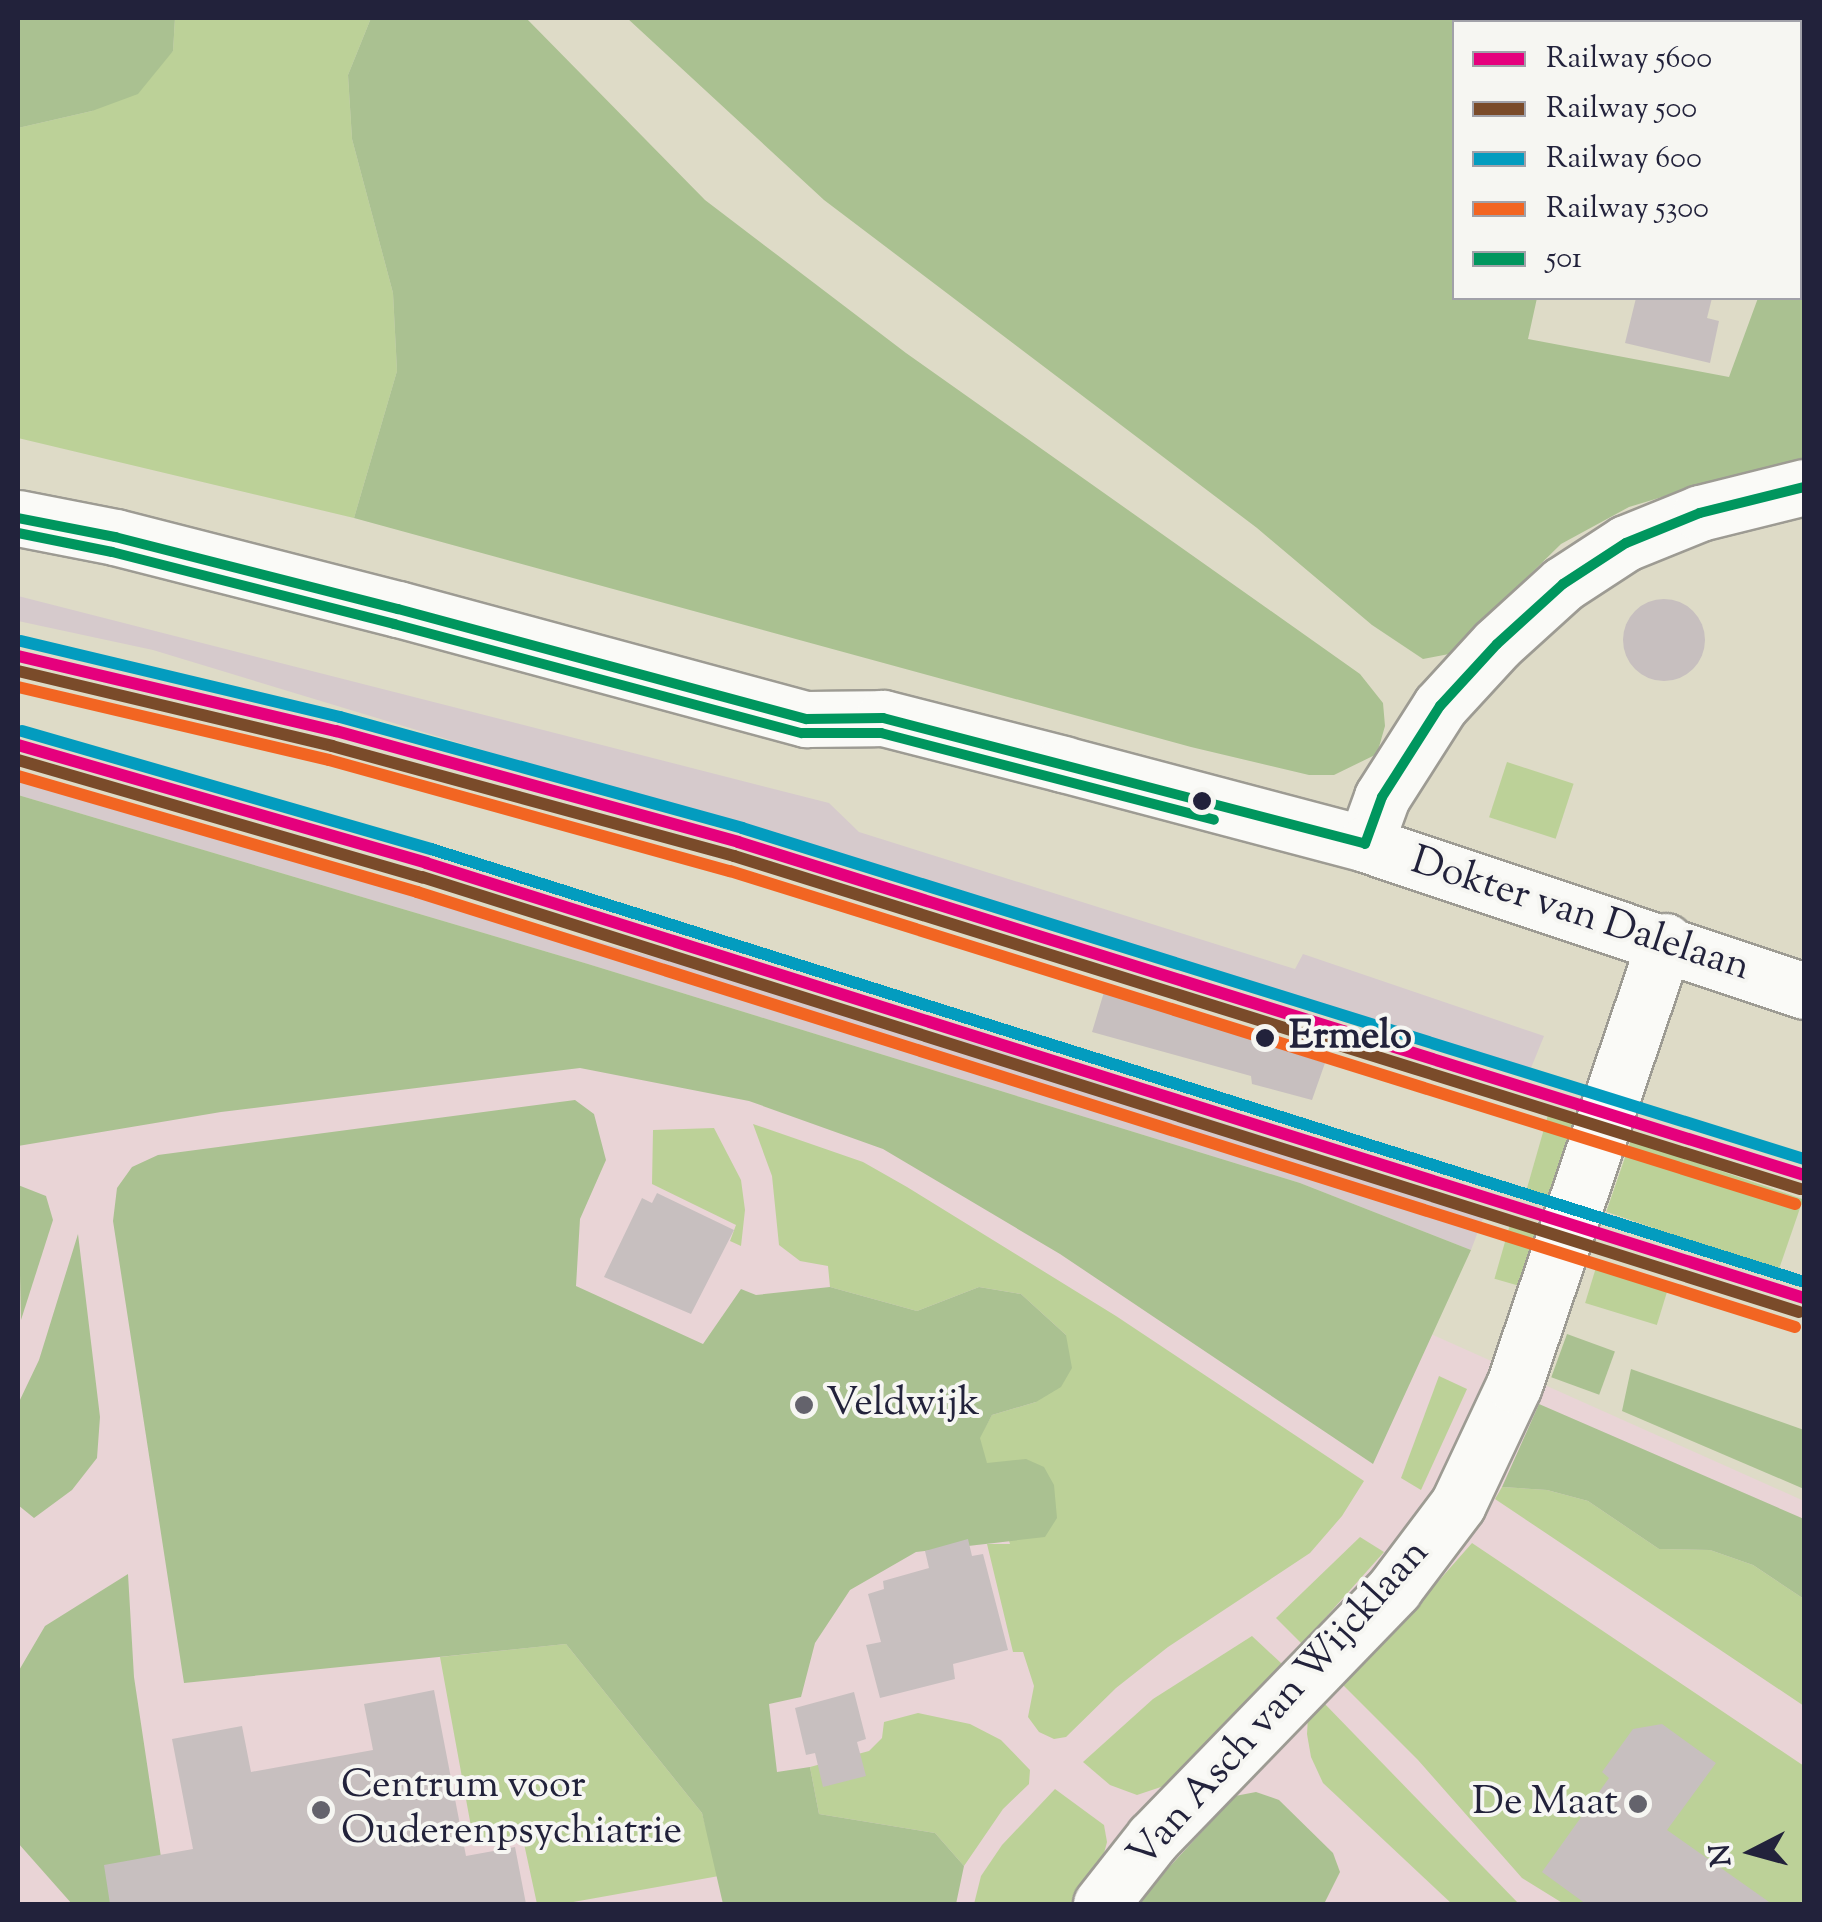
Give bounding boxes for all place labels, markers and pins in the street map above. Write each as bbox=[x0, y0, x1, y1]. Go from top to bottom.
unlabelled marker bbox=[1192, 791, 1212, 811]
place label: Ermelo bbox=[1289, 1014, 1412, 1062]
marker: Ermelo bbox=[1250, 1023, 1280, 1053]
place label: Veldwijk bbox=[826, 1381, 980, 1429]
marker: Veldwijk bbox=[791, 1392, 817, 1418]
place label: Centrum voor Ouderenpsychiatrie bbox=[341, 1763, 682, 1857]
place label: De Maat bbox=[1472, 1780, 1618, 1828]
marker: De Maat bbox=[1627, 1793, 1649, 1815]
marker: Centrum voor Ouderenpsychiatrie bbox=[310, 1799, 332, 1821]

